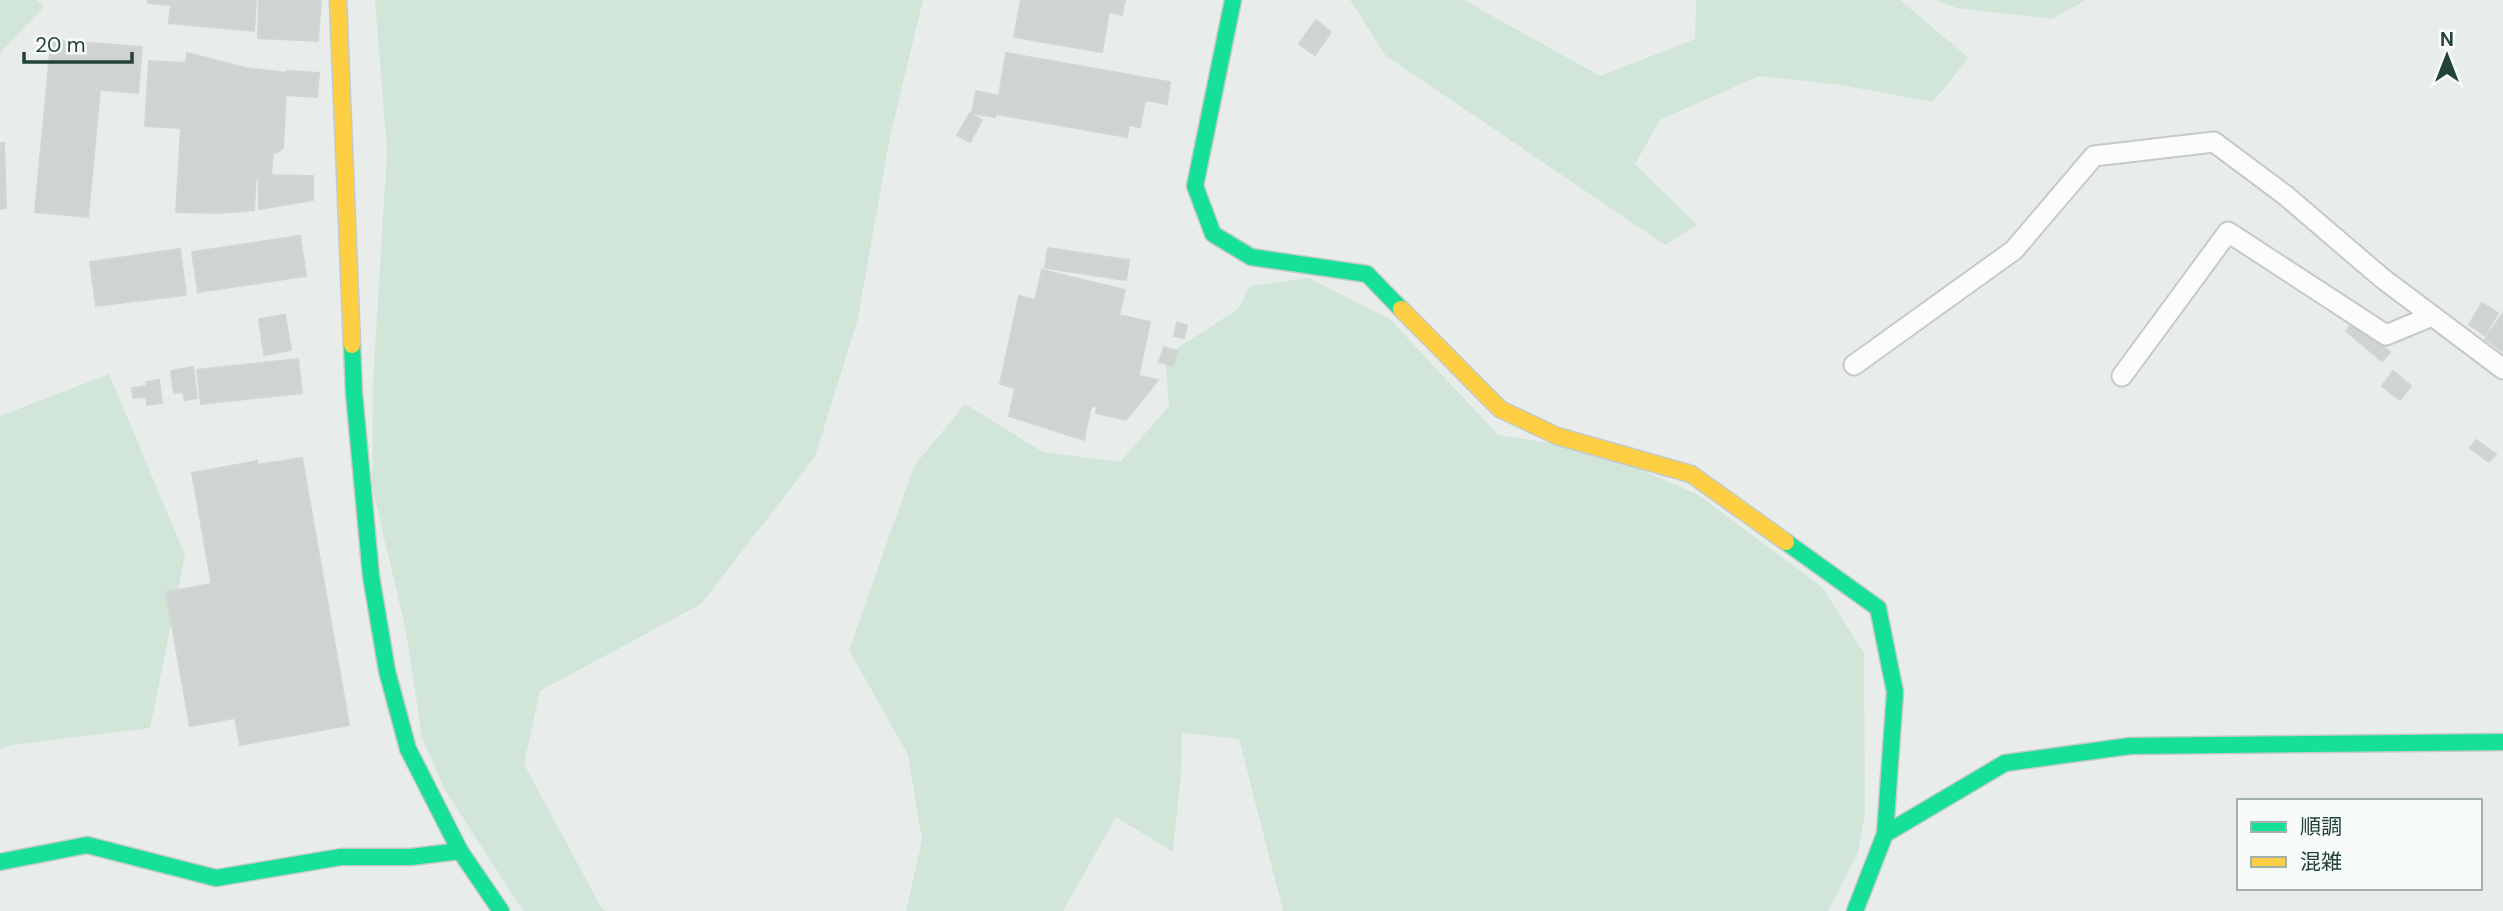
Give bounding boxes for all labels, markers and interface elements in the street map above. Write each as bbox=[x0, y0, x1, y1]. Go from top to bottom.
scale bar bbox=[24, 21, 133, 65]
north arrow bbox=[2412, 21, 2482, 91]
text: N bbox=[2440, 27, 2454, 52]
text: 20 m bbox=[35, 31, 86, 59]
legend bbox=[2237, 799, 2482, 890]
text: 順調 bbox=[2300, 813, 2342, 841]
text: 混雑 bbox=[2300, 848, 2342, 876]

